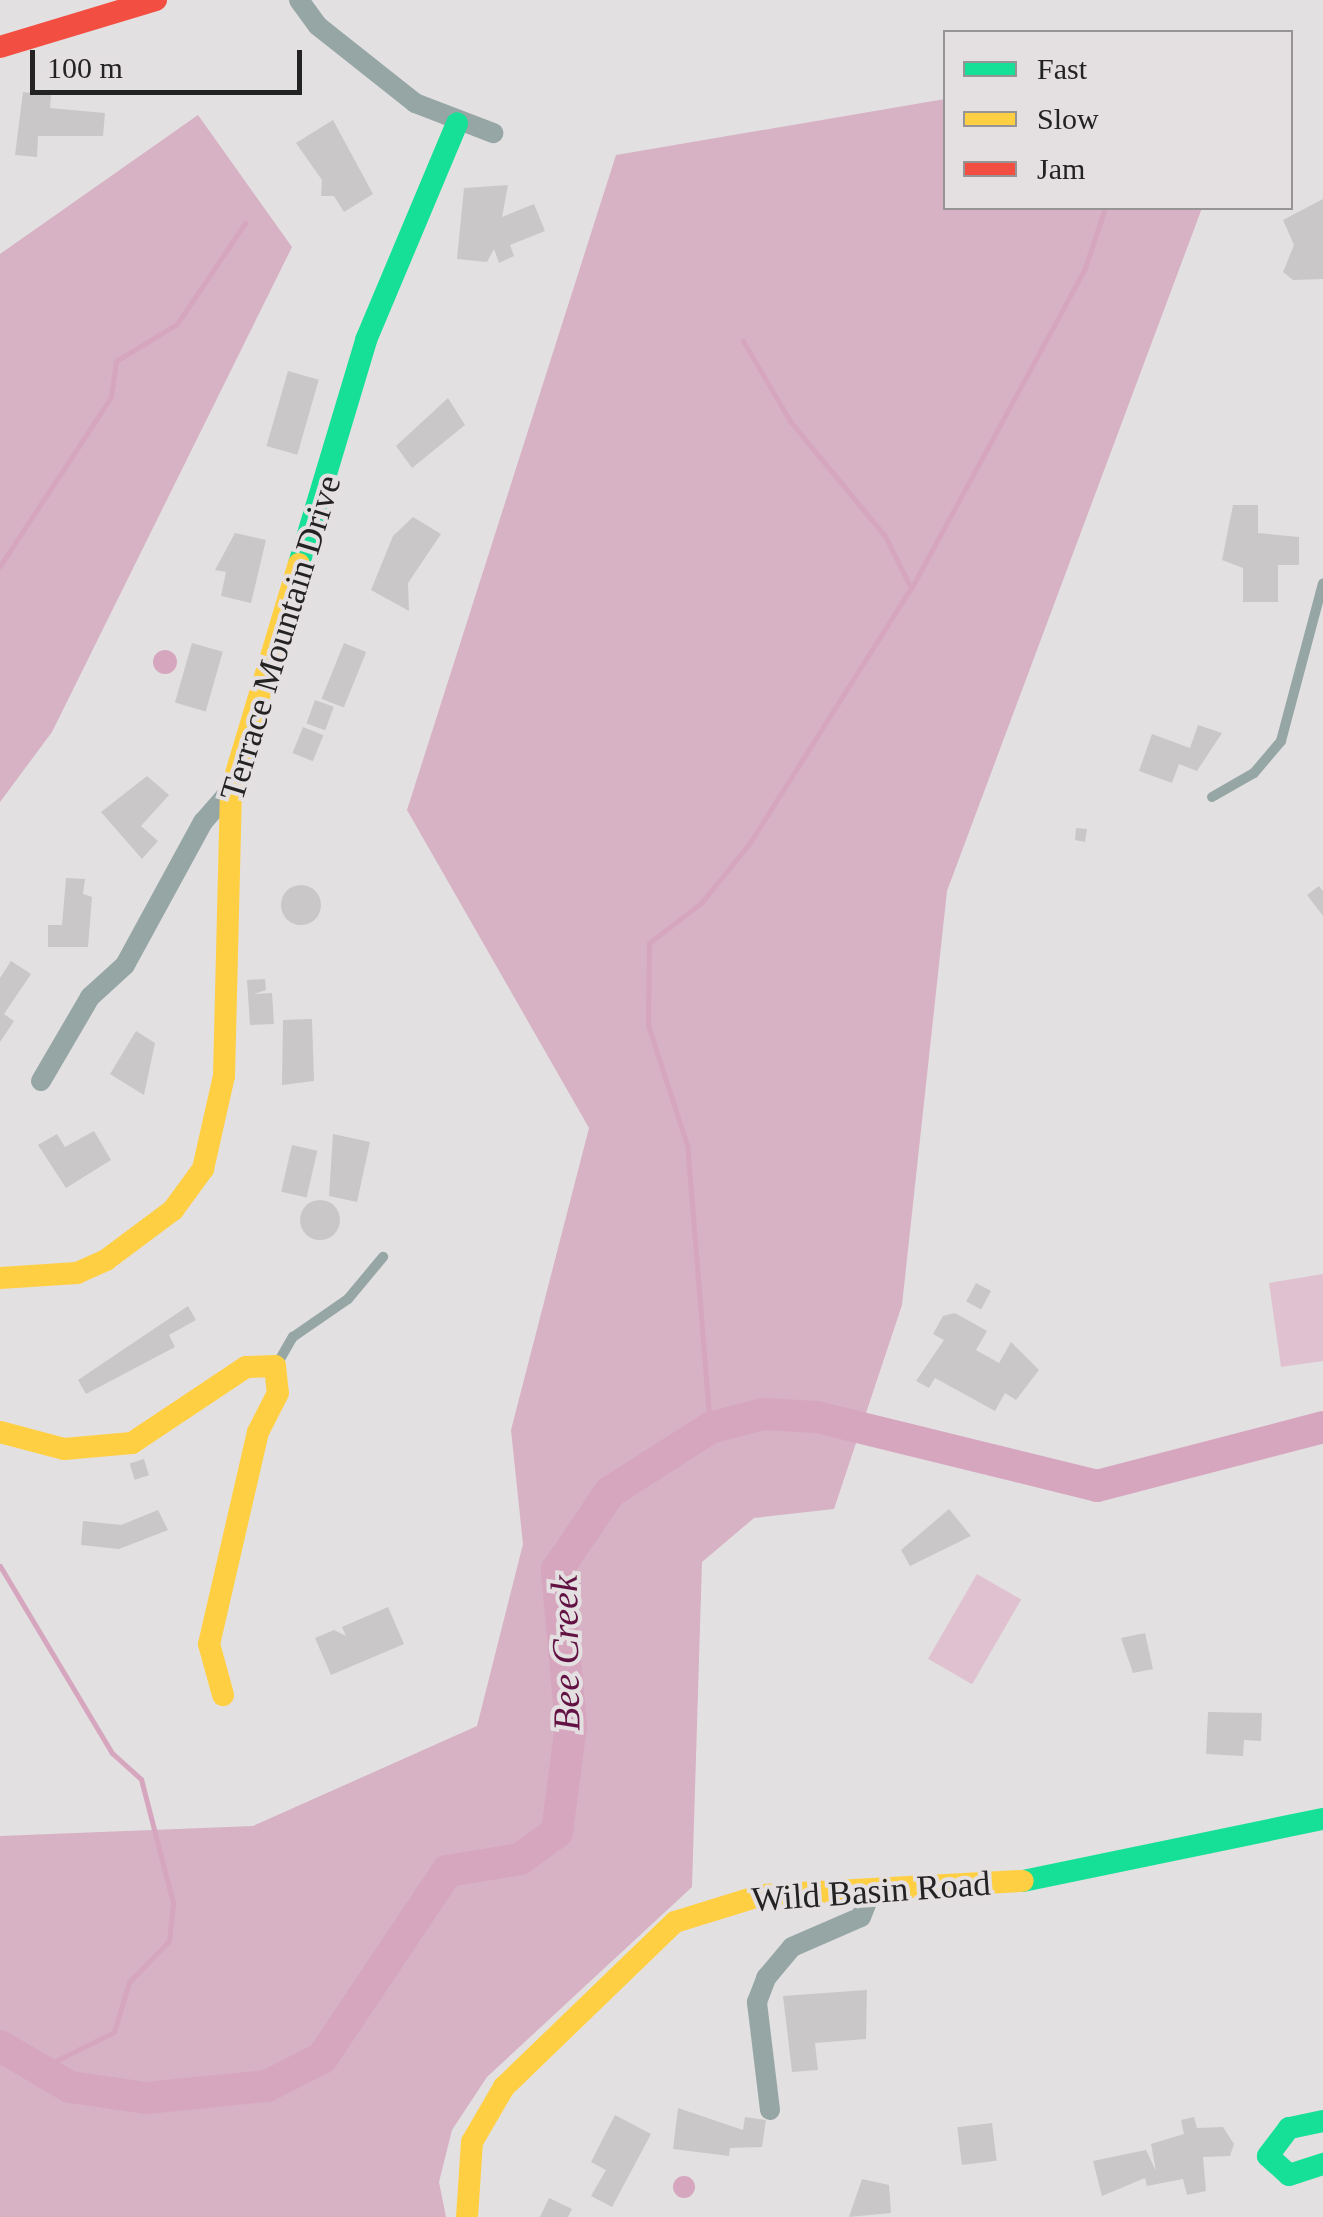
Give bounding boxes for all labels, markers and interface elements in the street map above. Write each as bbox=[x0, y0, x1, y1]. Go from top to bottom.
scale bar bbox=[35, 30, 308, 92]
legend bbox=[943, 30, 1293, 210]
text: 100 m bbox=[47, 51, 123, 84]
text: Fast bbox=[1037, 52, 1087, 85]
text: Slow bbox=[1037, 102, 1099, 135]
text: Jam bbox=[1037, 152, 1085, 185]
street label: Terrace Mountain Drive bbox=[212, 470, 350, 806]
water label: Bee Creek bbox=[542, 1575, 590, 1731]
street label: Wild Basin Road bbox=[750, 1863, 992, 1921]

